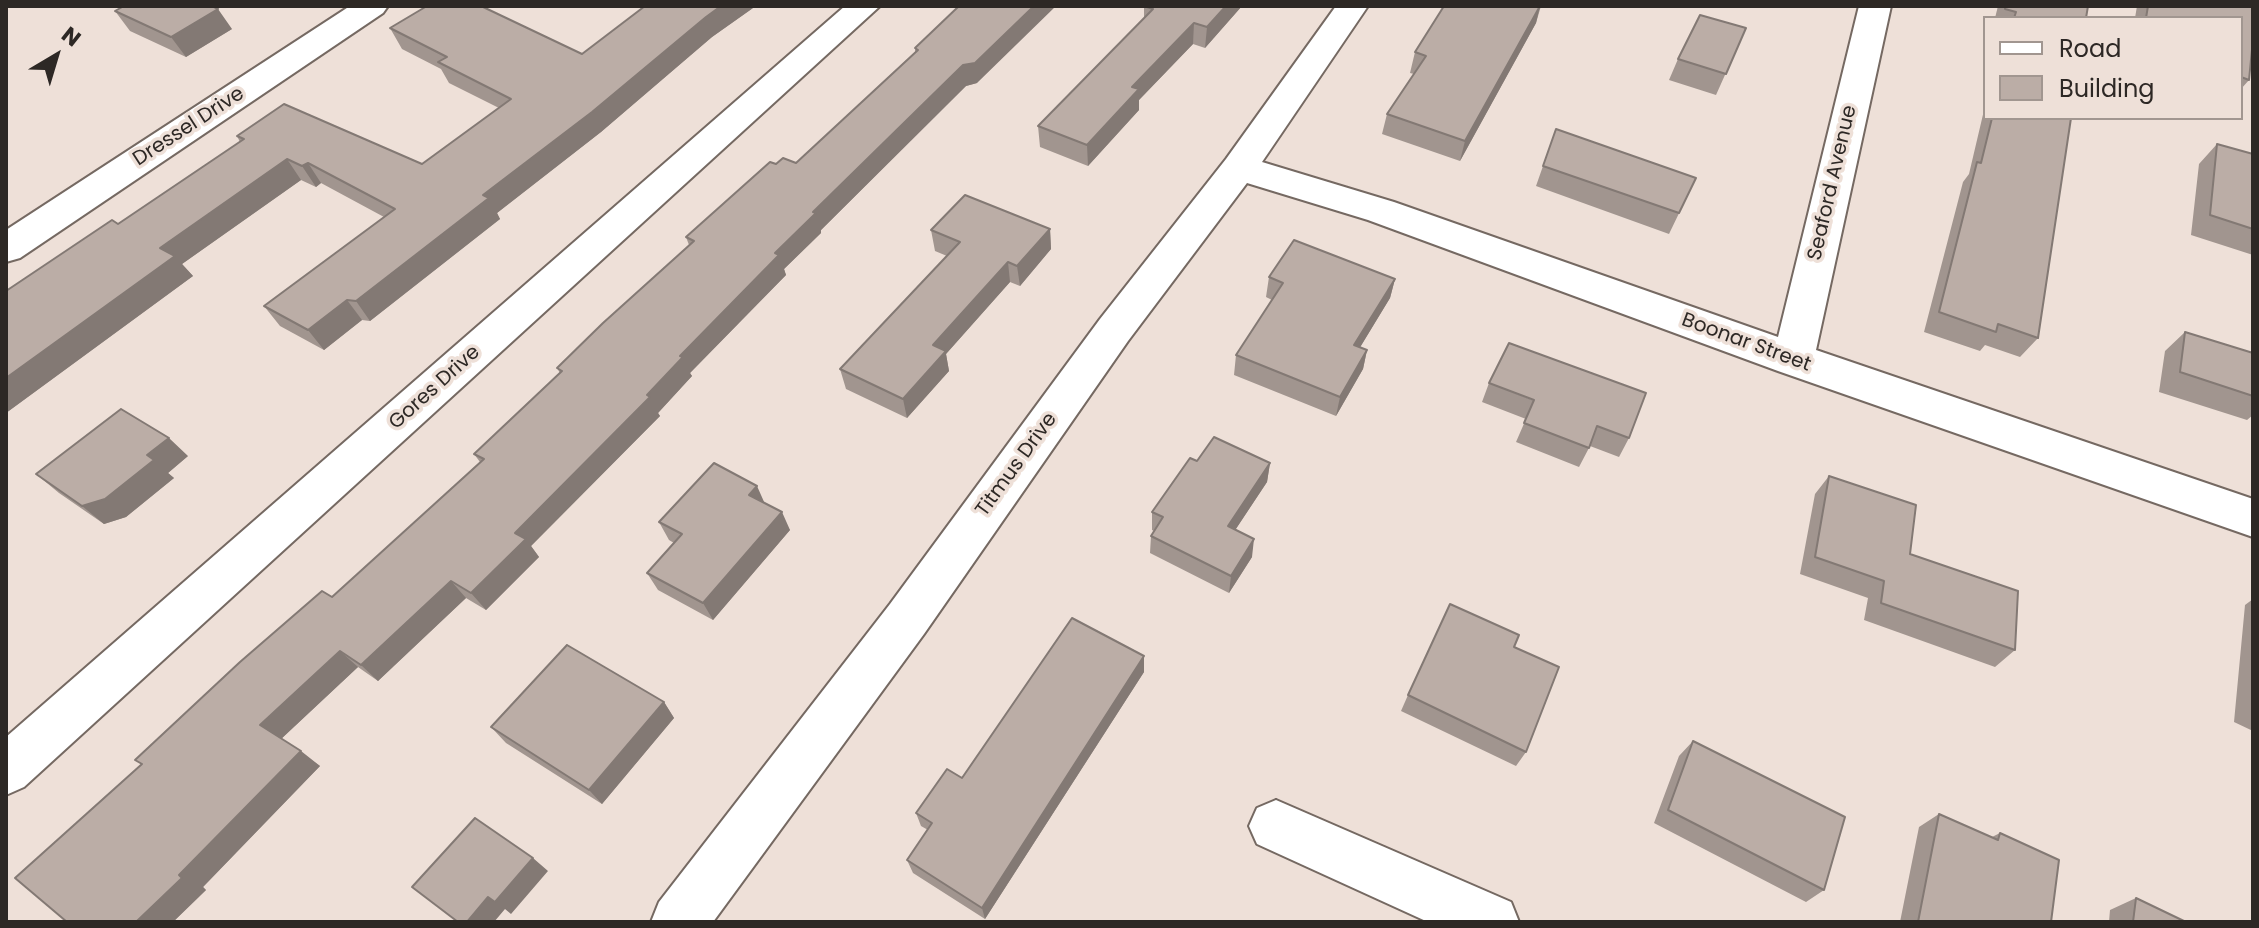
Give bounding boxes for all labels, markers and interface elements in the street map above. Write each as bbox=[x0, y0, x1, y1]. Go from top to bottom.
north arrow bbox=[16, 16, 96, 96]
legend bbox=[1983, 16, 2243, 120]
text: N bbox=[55, 19, 87, 54]
text: Road bbox=[2059, 32, 2121, 65]
text: Building bbox=[2059, 72, 2155, 105]
street label: Dressel Drive bbox=[129, 82, 249, 172]
street label: Seaford Avenue bbox=[1803, 103, 1863, 263]
street label: Boonar Street bbox=[1678, 309, 1814, 377]
street label: Gores Drive bbox=[385, 341, 485, 435]
street label: Titmus Drive bbox=[971, 408, 1063, 522]

